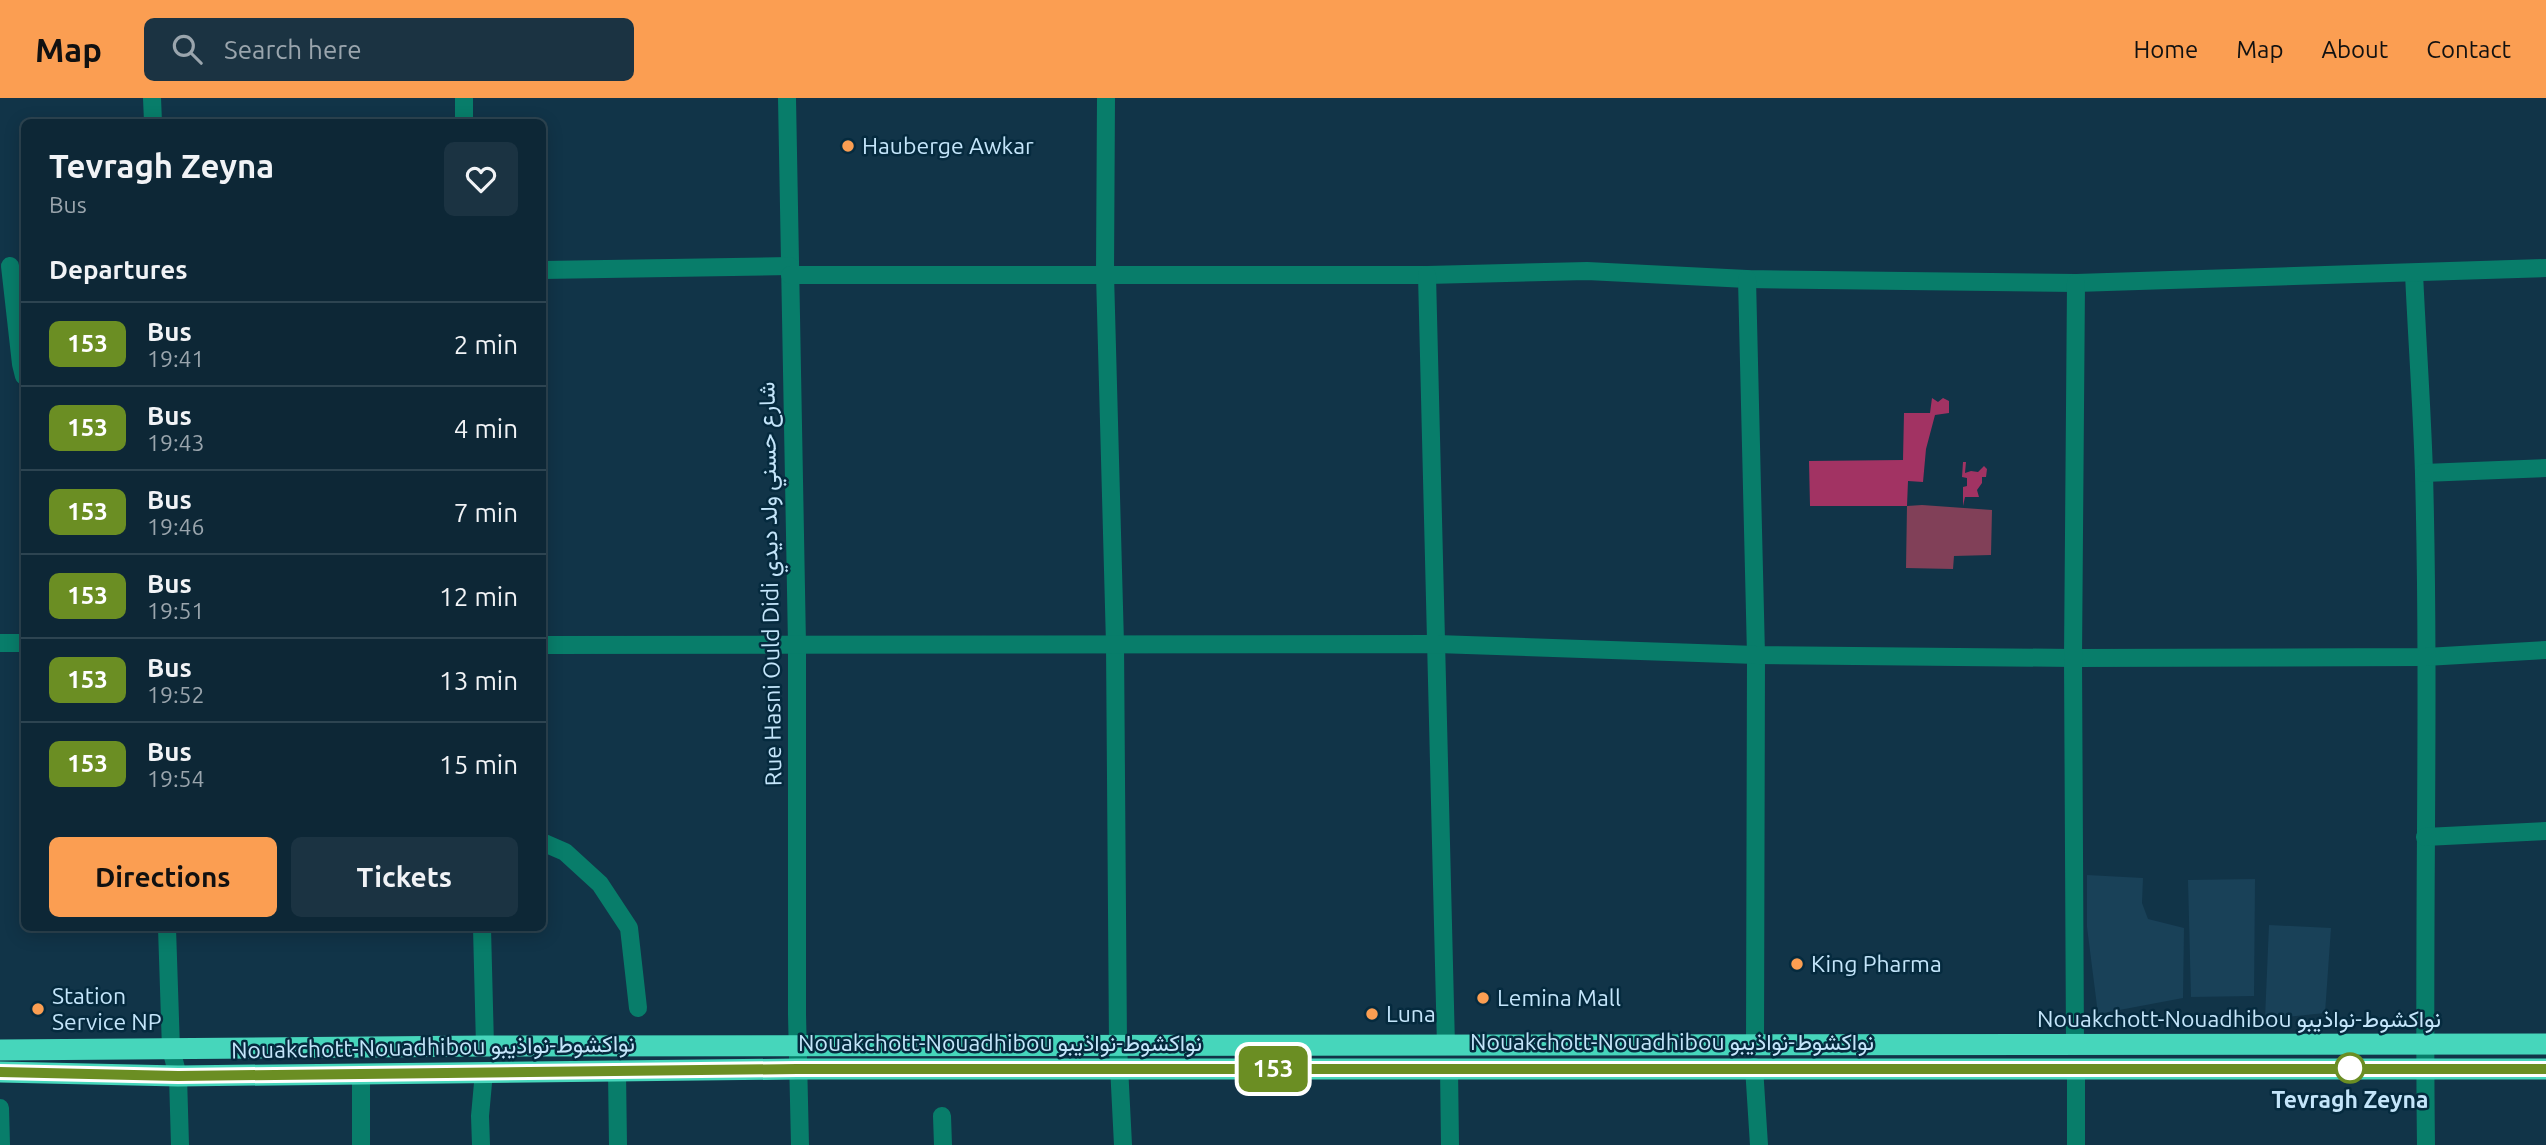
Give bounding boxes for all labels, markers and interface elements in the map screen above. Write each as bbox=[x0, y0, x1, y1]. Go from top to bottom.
search box bbox=[144, 18, 634, 81]
icon: search bbox=[168, 30, 206, 68]
text: Map bbox=[35, 31, 102, 68]
text: Search here bbox=[224, 35, 362, 64]
text: Home bbox=[2133, 36, 2198, 63]
text: Map bbox=[2236, 36, 2283, 63]
text: About bbox=[2321, 36, 2388, 63]
text: Contact bbox=[2426, 36, 2511, 63]
place label: Hauberge Awkar bbox=[862, 133, 1034, 158]
marker: Hauberge Awkar bbox=[840, 138, 856, 154]
button: heart bbox=[444, 142, 518, 216]
text: Tevragh Zeyna bbox=[49, 147, 274, 184]
text: Bus bbox=[49, 192, 87, 217]
text: Departures bbox=[49, 255, 187, 284]
text: Bus bbox=[147, 317, 192, 346]
text: 153 bbox=[67, 330, 108, 357]
text: 2 min bbox=[454, 330, 518, 359]
text: 19:41 bbox=[147, 346, 205, 371]
street label: Rue Hasni Ould Didi شارع حسني ولد ديدي bbox=[753, 382, 793, 786]
text: Bus bbox=[147, 401, 192, 430]
text: 153 bbox=[67, 414, 108, 441]
text: 4 min bbox=[454, 414, 518, 443]
text: 19:43 bbox=[147, 430, 205, 455]
text: Bus bbox=[147, 485, 192, 514]
text: 153 bbox=[67, 498, 108, 525]
text: 7 min bbox=[454, 498, 518, 527]
text: 19:46 bbox=[147, 514, 205, 539]
text: Bus bbox=[147, 569, 192, 598]
text: 153 bbox=[67, 582, 108, 609]
text: 12 min bbox=[439, 582, 518, 611]
text: 19:51 bbox=[147, 598, 205, 623]
text: Bus bbox=[147, 653, 192, 682]
text: 153 bbox=[67, 666, 108, 693]
text: 13 min bbox=[439, 666, 518, 695]
text: 19:52 bbox=[147, 682, 205, 707]
text: Bus bbox=[147, 737, 192, 766]
text: 153 bbox=[67, 750, 108, 777]
text: 15 min bbox=[439, 750, 518, 779]
text: 19:54 bbox=[147, 766, 205, 791]
button: Directions bbox=[49, 837, 277, 917]
button: Tickets bbox=[291, 837, 518, 917]
place label: King Pharma bbox=[1811, 951, 1942, 976]
marker: King Pharma bbox=[1789, 956, 1805, 972]
place label: Station Service NP bbox=[52, 983, 162, 1034]
place label: Lemina Mall bbox=[1497, 985, 1621, 1010]
marker: Lemina Mall bbox=[1475, 990, 1491, 1006]
marker: Station Service NP bbox=[30, 1001, 46, 1017]
place label: Luna bbox=[1386, 1001, 1436, 1026]
marker: Luna bbox=[1364, 1006, 1380, 1022]
street label: Nouakchott-Nouadhibou نواكشوط-نواذيبو bbox=[2037, 1006, 2441, 1034]
street label: Nouakchott-Nouadhibou نواكشوط-نواذيبو bbox=[1470, 1029, 1874, 1057]
street label: Nouakchott-Nouadhibou نواكشوط-نواذيبو bbox=[231, 1030, 635, 1066]
street label: Nouakchott-Nouadhibou نواكشوط-نواذيبو bbox=[798, 1030, 1202, 1058]
line badge: 153 bbox=[1233, 1046, 1313, 1092]
marker: Tevragh Zeyna bbox=[2335, 1053, 2365, 1083]
text: 153 bbox=[1253, 1055, 1293, 1082]
place label: Tevragh Zeyna bbox=[2271, 1087, 2429, 1112]

